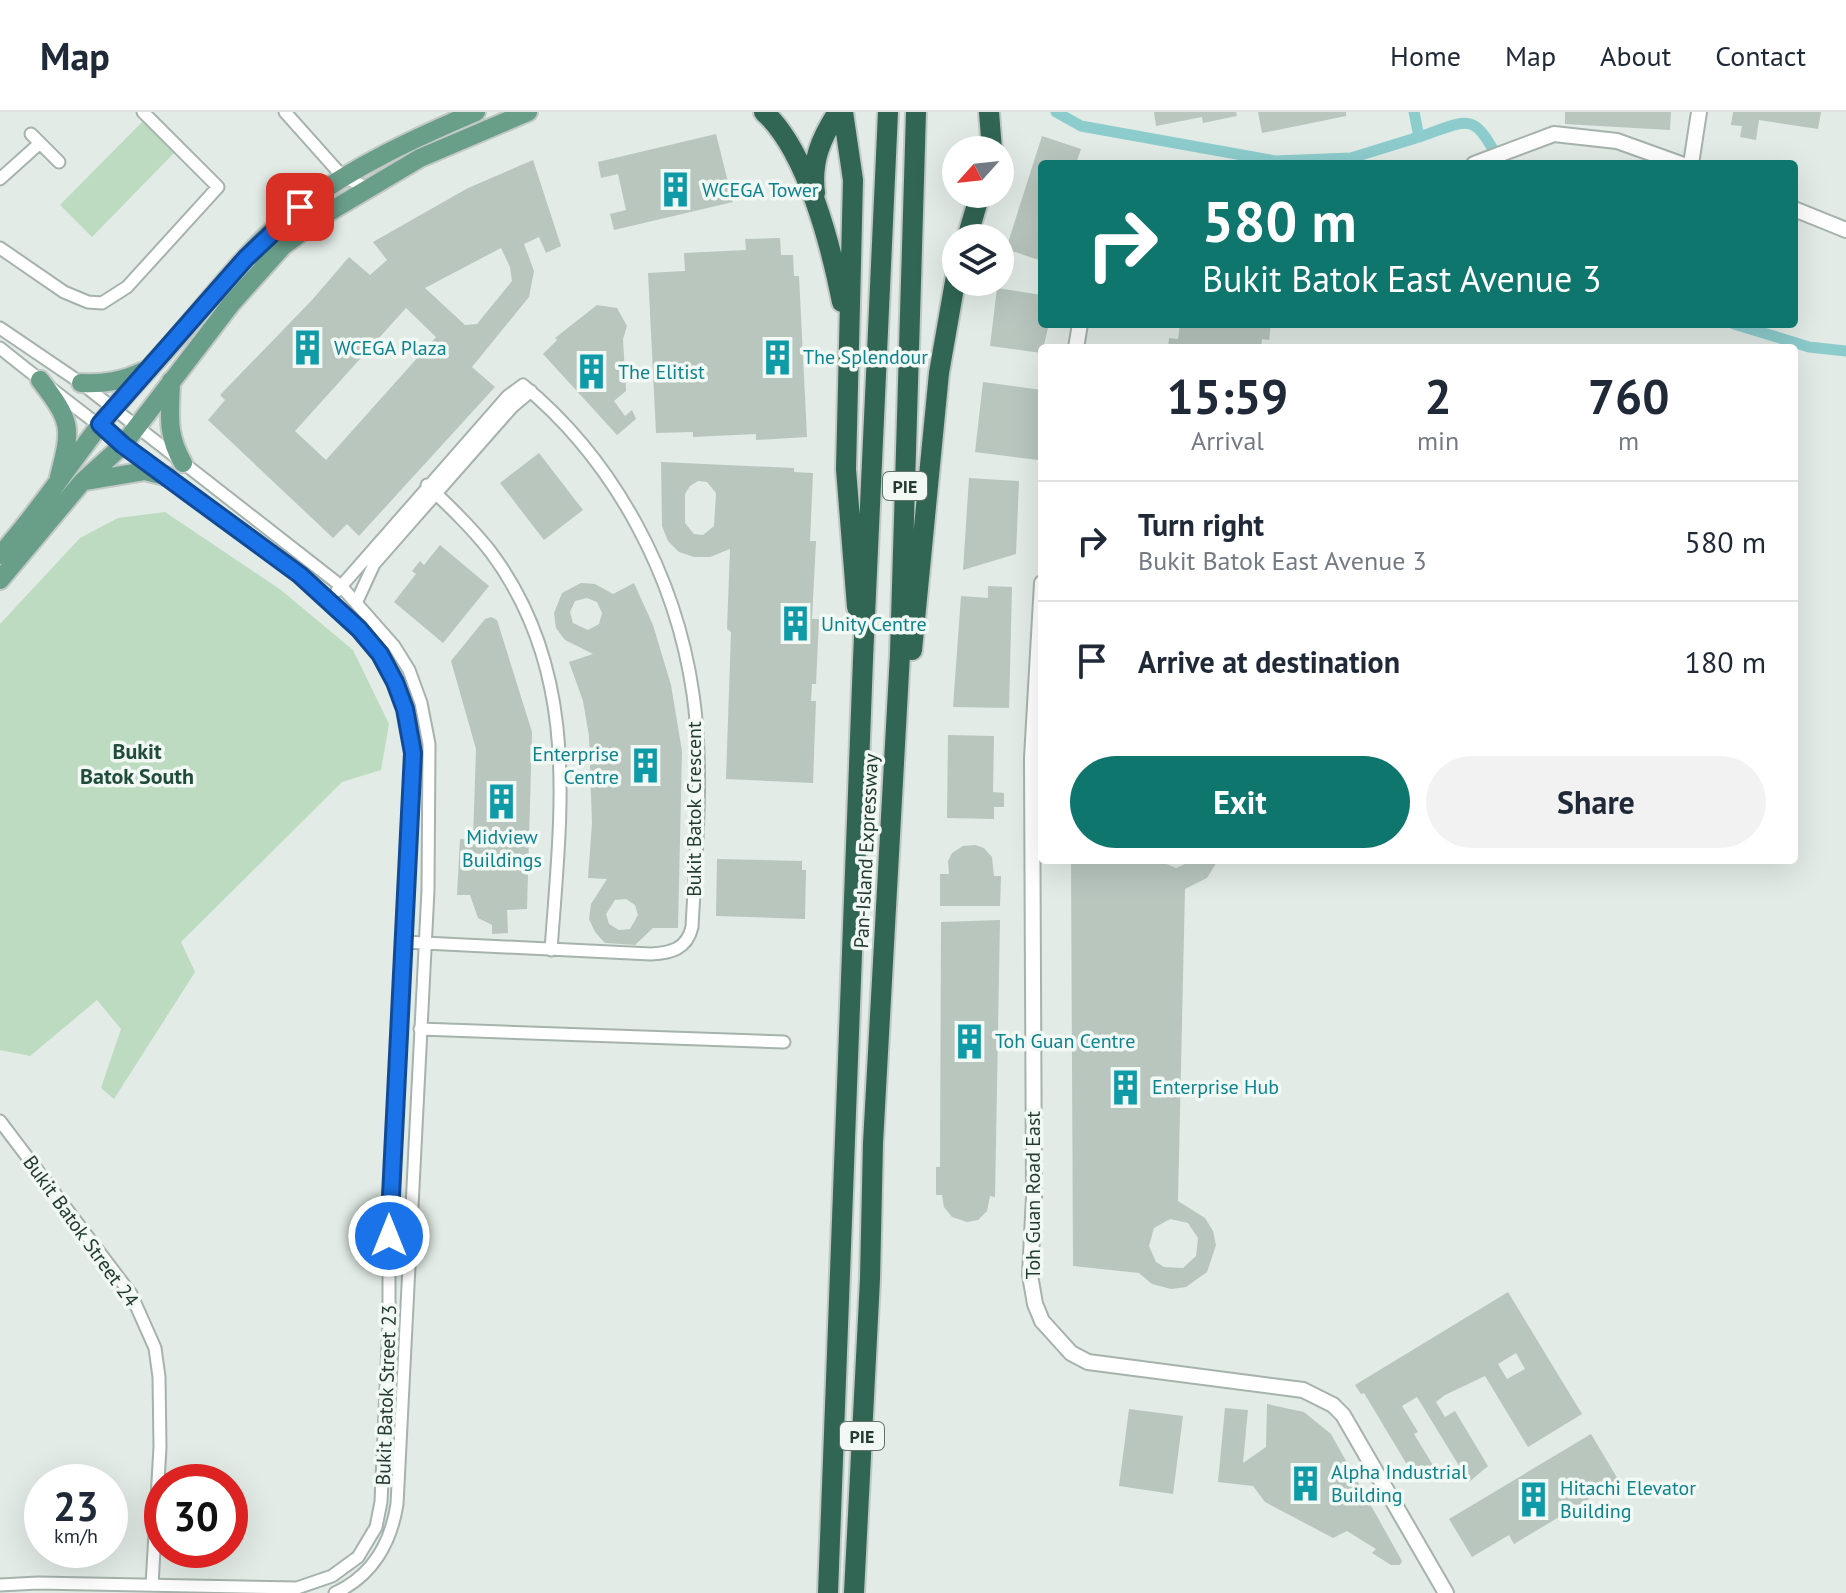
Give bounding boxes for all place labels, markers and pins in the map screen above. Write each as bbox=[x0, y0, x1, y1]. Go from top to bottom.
building icon: WCEGA Tower bbox=[657, 171, 695, 209]
pin bbox=[266, 173, 334, 241]
place label: WCEGA Tower bbox=[702, 177, 819, 203]
building icon: WCEGA Plaza bbox=[289, 329, 327, 367]
place label: WCEGA Plaza bbox=[334, 335, 447, 361]
building icon: The Splendour bbox=[758, 338, 796, 376]
place label: The Splendour bbox=[803, 344, 928, 370]
building icon: The Elitist bbox=[573, 353, 611, 391]
place label: The Elitist bbox=[618, 359, 705, 385]
building icon: Unity Centre bbox=[776, 605, 814, 643]
place label: Unity Centre bbox=[821, 611, 927, 637]
place label: Enterprise Centre bbox=[532, 741, 619, 790]
building icon: Enterprise Centre bbox=[626, 746, 664, 784]
building icon: Midview Buildings bbox=[483, 783, 521, 821]
place label: Midview Buildings bbox=[462, 824, 542, 873]
building icon: Toh Guan Centre bbox=[950, 1022, 988, 1060]
place label: Toh Guan Centre bbox=[995, 1028, 1135, 1054]
building icon: Enterprise Hub bbox=[1107, 1068, 1145, 1106]
place label: Enterprise Hub bbox=[1152, 1074, 1279, 1100]
place label: Alpha Industrial Building bbox=[1331, 1459, 1467, 1508]
building icon: Alpha Industrial Building bbox=[1286, 1464, 1324, 1502]
place label: Hitachi Elevator Building bbox=[1560, 1475, 1696, 1524]
building icon: Hitachi Elevator Building bbox=[1515, 1481, 1553, 1519]

